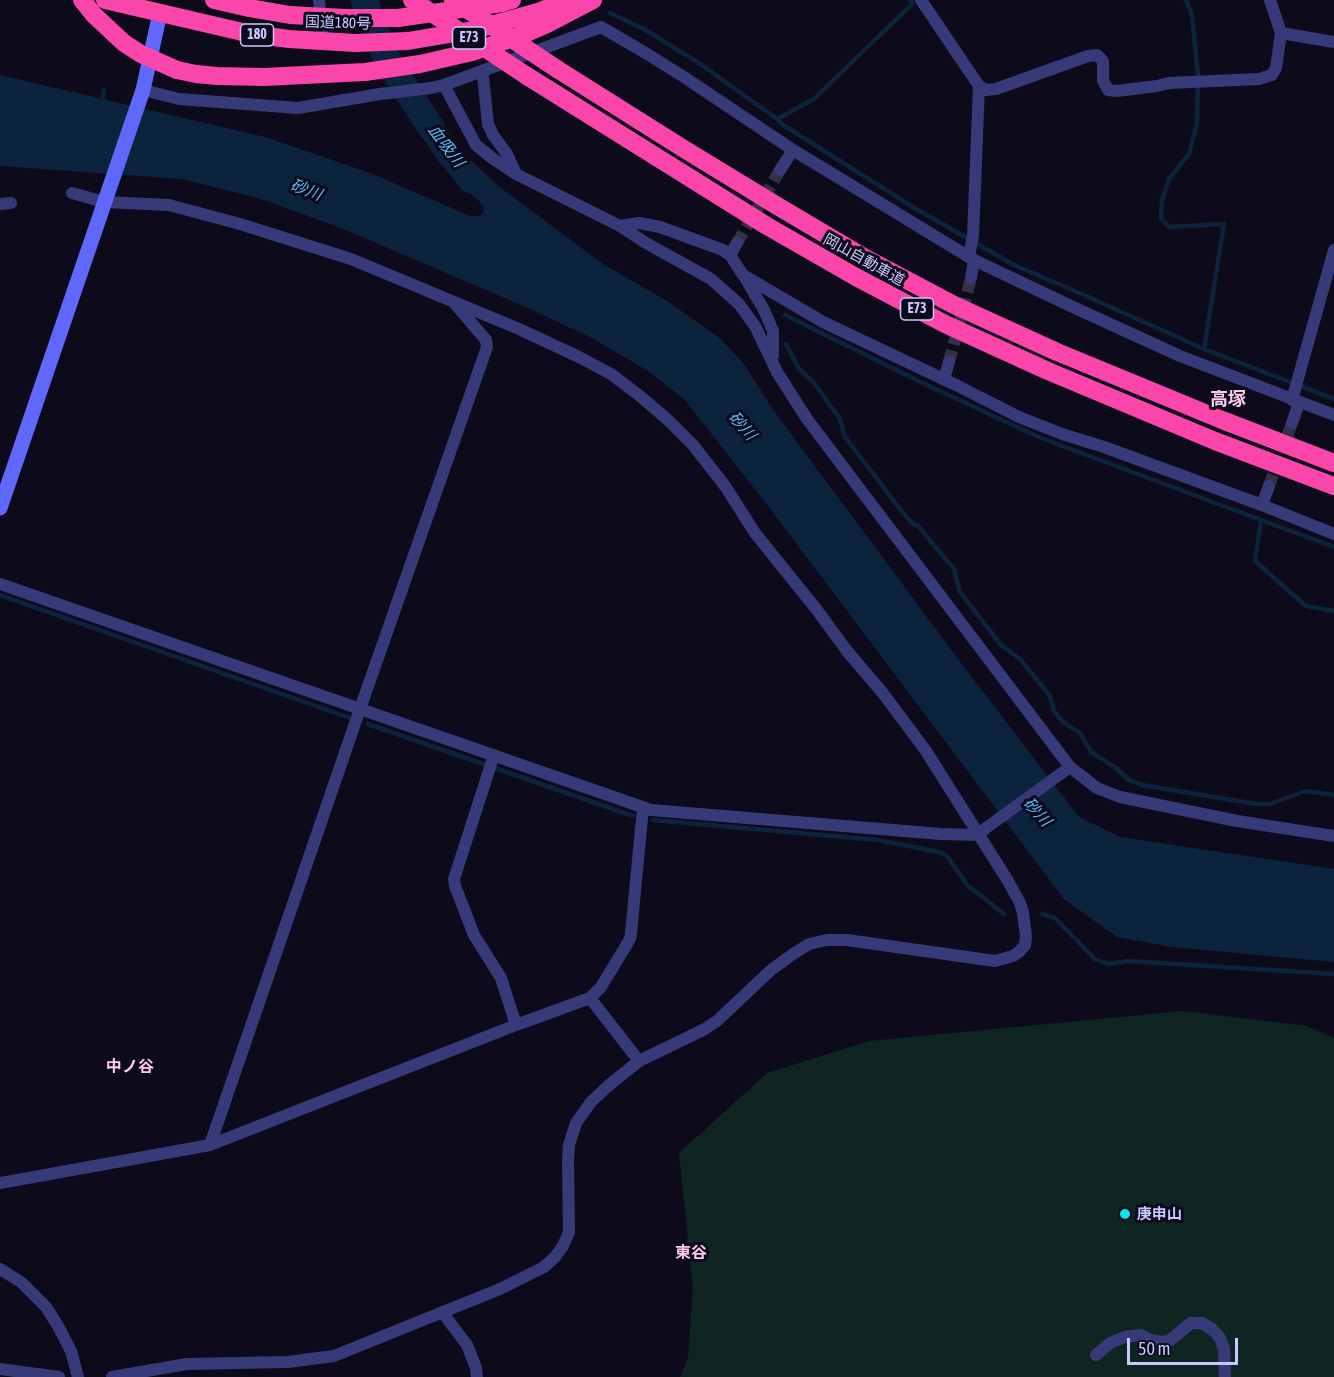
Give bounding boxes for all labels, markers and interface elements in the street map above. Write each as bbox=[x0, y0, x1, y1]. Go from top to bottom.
street label: 国道180号 bbox=[305, 13, 371, 33]
road number: 180 bbox=[240, 24, 274, 46]
road number: E73 bbox=[452, 27, 486, 49]
water label: 血吸川 bbox=[424, 121, 468, 171]
water label: 砂川 bbox=[288, 175, 324, 205]
street label: 岡山自動車道 bbox=[820, 230, 908, 290]
road number: E73 bbox=[900, 298, 934, 320]
district label: 高塚 bbox=[1210, 388, 1246, 410]
water label: 砂川 bbox=[724, 408, 760, 444]
water label: 砂川 bbox=[1019, 794, 1055, 830]
district label: 中ノ谷 bbox=[106, 1057, 154, 1077]
place label: 庚申山 bbox=[1137, 1205, 1182, 1223]
marker: 庚申山 bbox=[1118, 1207, 1132, 1221]
district label: 東谷 bbox=[675, 1243, 707, 1263]
scale bar bbox=[1130, 1326, 1241, 1364]
text: 50 m bbox=[1138, 1338, 1170, 1359]

